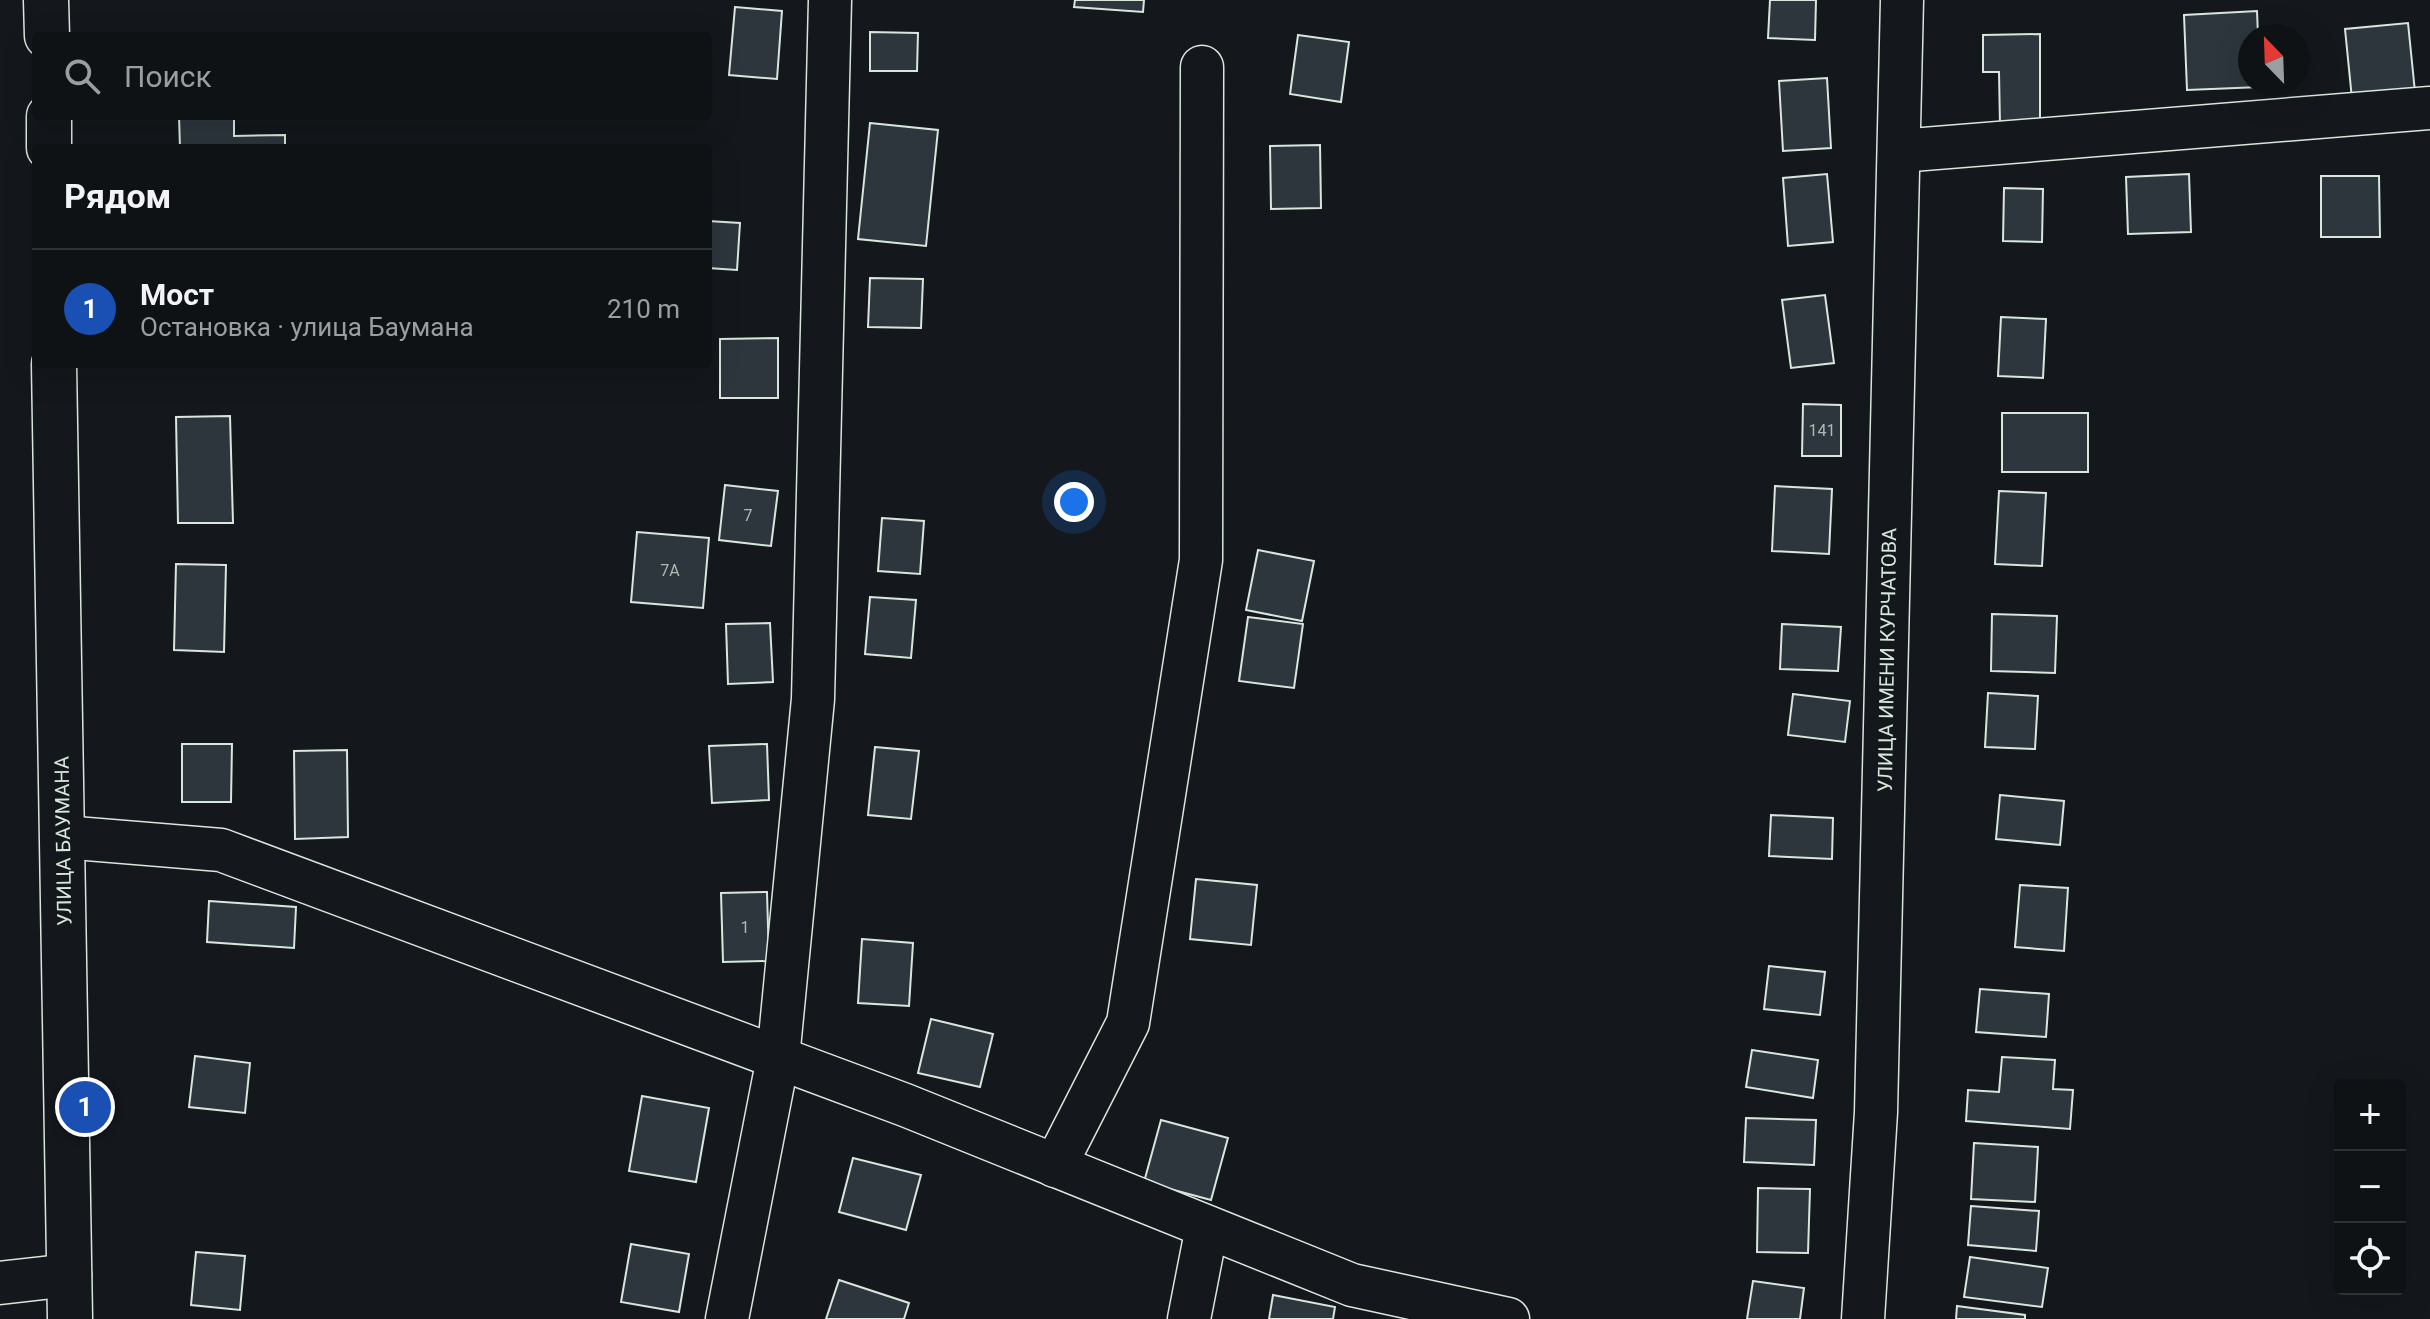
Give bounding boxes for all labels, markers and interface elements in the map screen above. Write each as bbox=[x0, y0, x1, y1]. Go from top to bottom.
north arrow bbox=[2238, 24, 2310, 96]
search box bbox=[32, 32, 712, 120]
icon: search bbox=[60, 54, 104, 98]
text: Поиск bbox=[124, 59, 212, 94]
text: Рядом bbox=[64, 176, 171, 216]
text: Мост bbox=[140, 277, 214, 312]
text: 1 bbox=[83, 294, 97, 324]
text: 210 m bbox=[607, 294, 680, 324]
text: Остановка · улица Баумана bbox=[140, 312, 474, 342]
house number: 141 bbox=[1809, 421, 1835, 440]
your location bbox=[1054, 482, 1094, 522]
house number: 7 bbox=[744, 506, 753, 525]
street label: УЛИЦА ИМЕНИ КУРЧАТОВА bbox=[1873, 528, 1901, 792]
house number: 7А bbox=[660, 561, 680, 580]
street label: УЛИЦА БАУМАНА bbox=[50, 756, 76, 926]
house number: 1 bbox=[741, 918, 750, 937]
pin: 1 bbox=[59, 1077, 111, 1137]
map controls bbox=[2334, 1079, 2406, 1295]
button: + bbox=[2334, 1079, 2406, 1151]
button: − bbox=[2334, 1151, 2406, 1223]
button: locate bbox=[2334, 1223, 2406, 1295]

